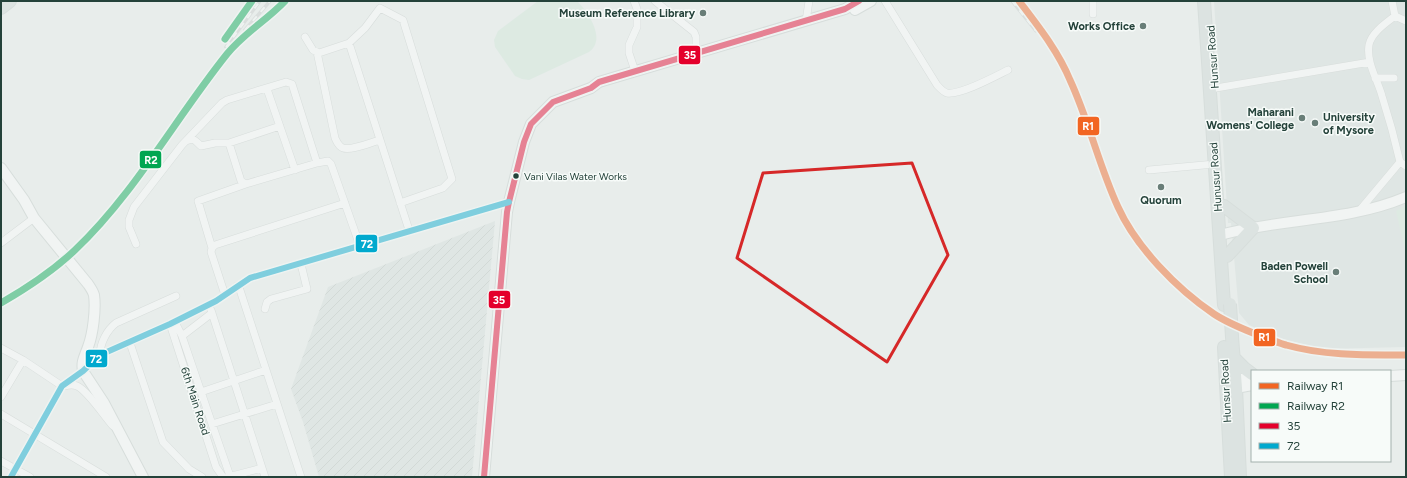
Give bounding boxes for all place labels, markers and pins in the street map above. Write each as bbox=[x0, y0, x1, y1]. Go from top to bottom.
place label: Museum Reference Library bbox=[559, 7, 696, 20]
marker: Museum Reference Library bbox=[698, 8, 708, 18]
place label: Works Office bbox=[1068, 20, 1135, 33]
marker: Works Office bbox=[1138, 21, 1148, 31]
place label: Maharani Womens' College bbox=[1206, 106, 1294, 132]
place label: University of Mysore bbox=[1323, 111, 1376, 137]
marker: Maharani Womens' College bbox=[1297, 113, 1307, 123]
marker: University of Mysore bbox=[1310, 118, 1320, 128]
place label: Vani Vilas Water Works bbox=[524, 170, 627, 183]
marker: Vani Vilas Water Works bbox=[511, 171, 521, 181]
marker: Quorum bbox=[1156, 182, 1166, 192]
place label: Quorum bbox=[1140, 194, 1182, 207]
place label: Baden Powell School bbox=[1261, 260, 1328, 286]
marker: Baden Powell School bbox=[1331, 267, 1341, 277]

